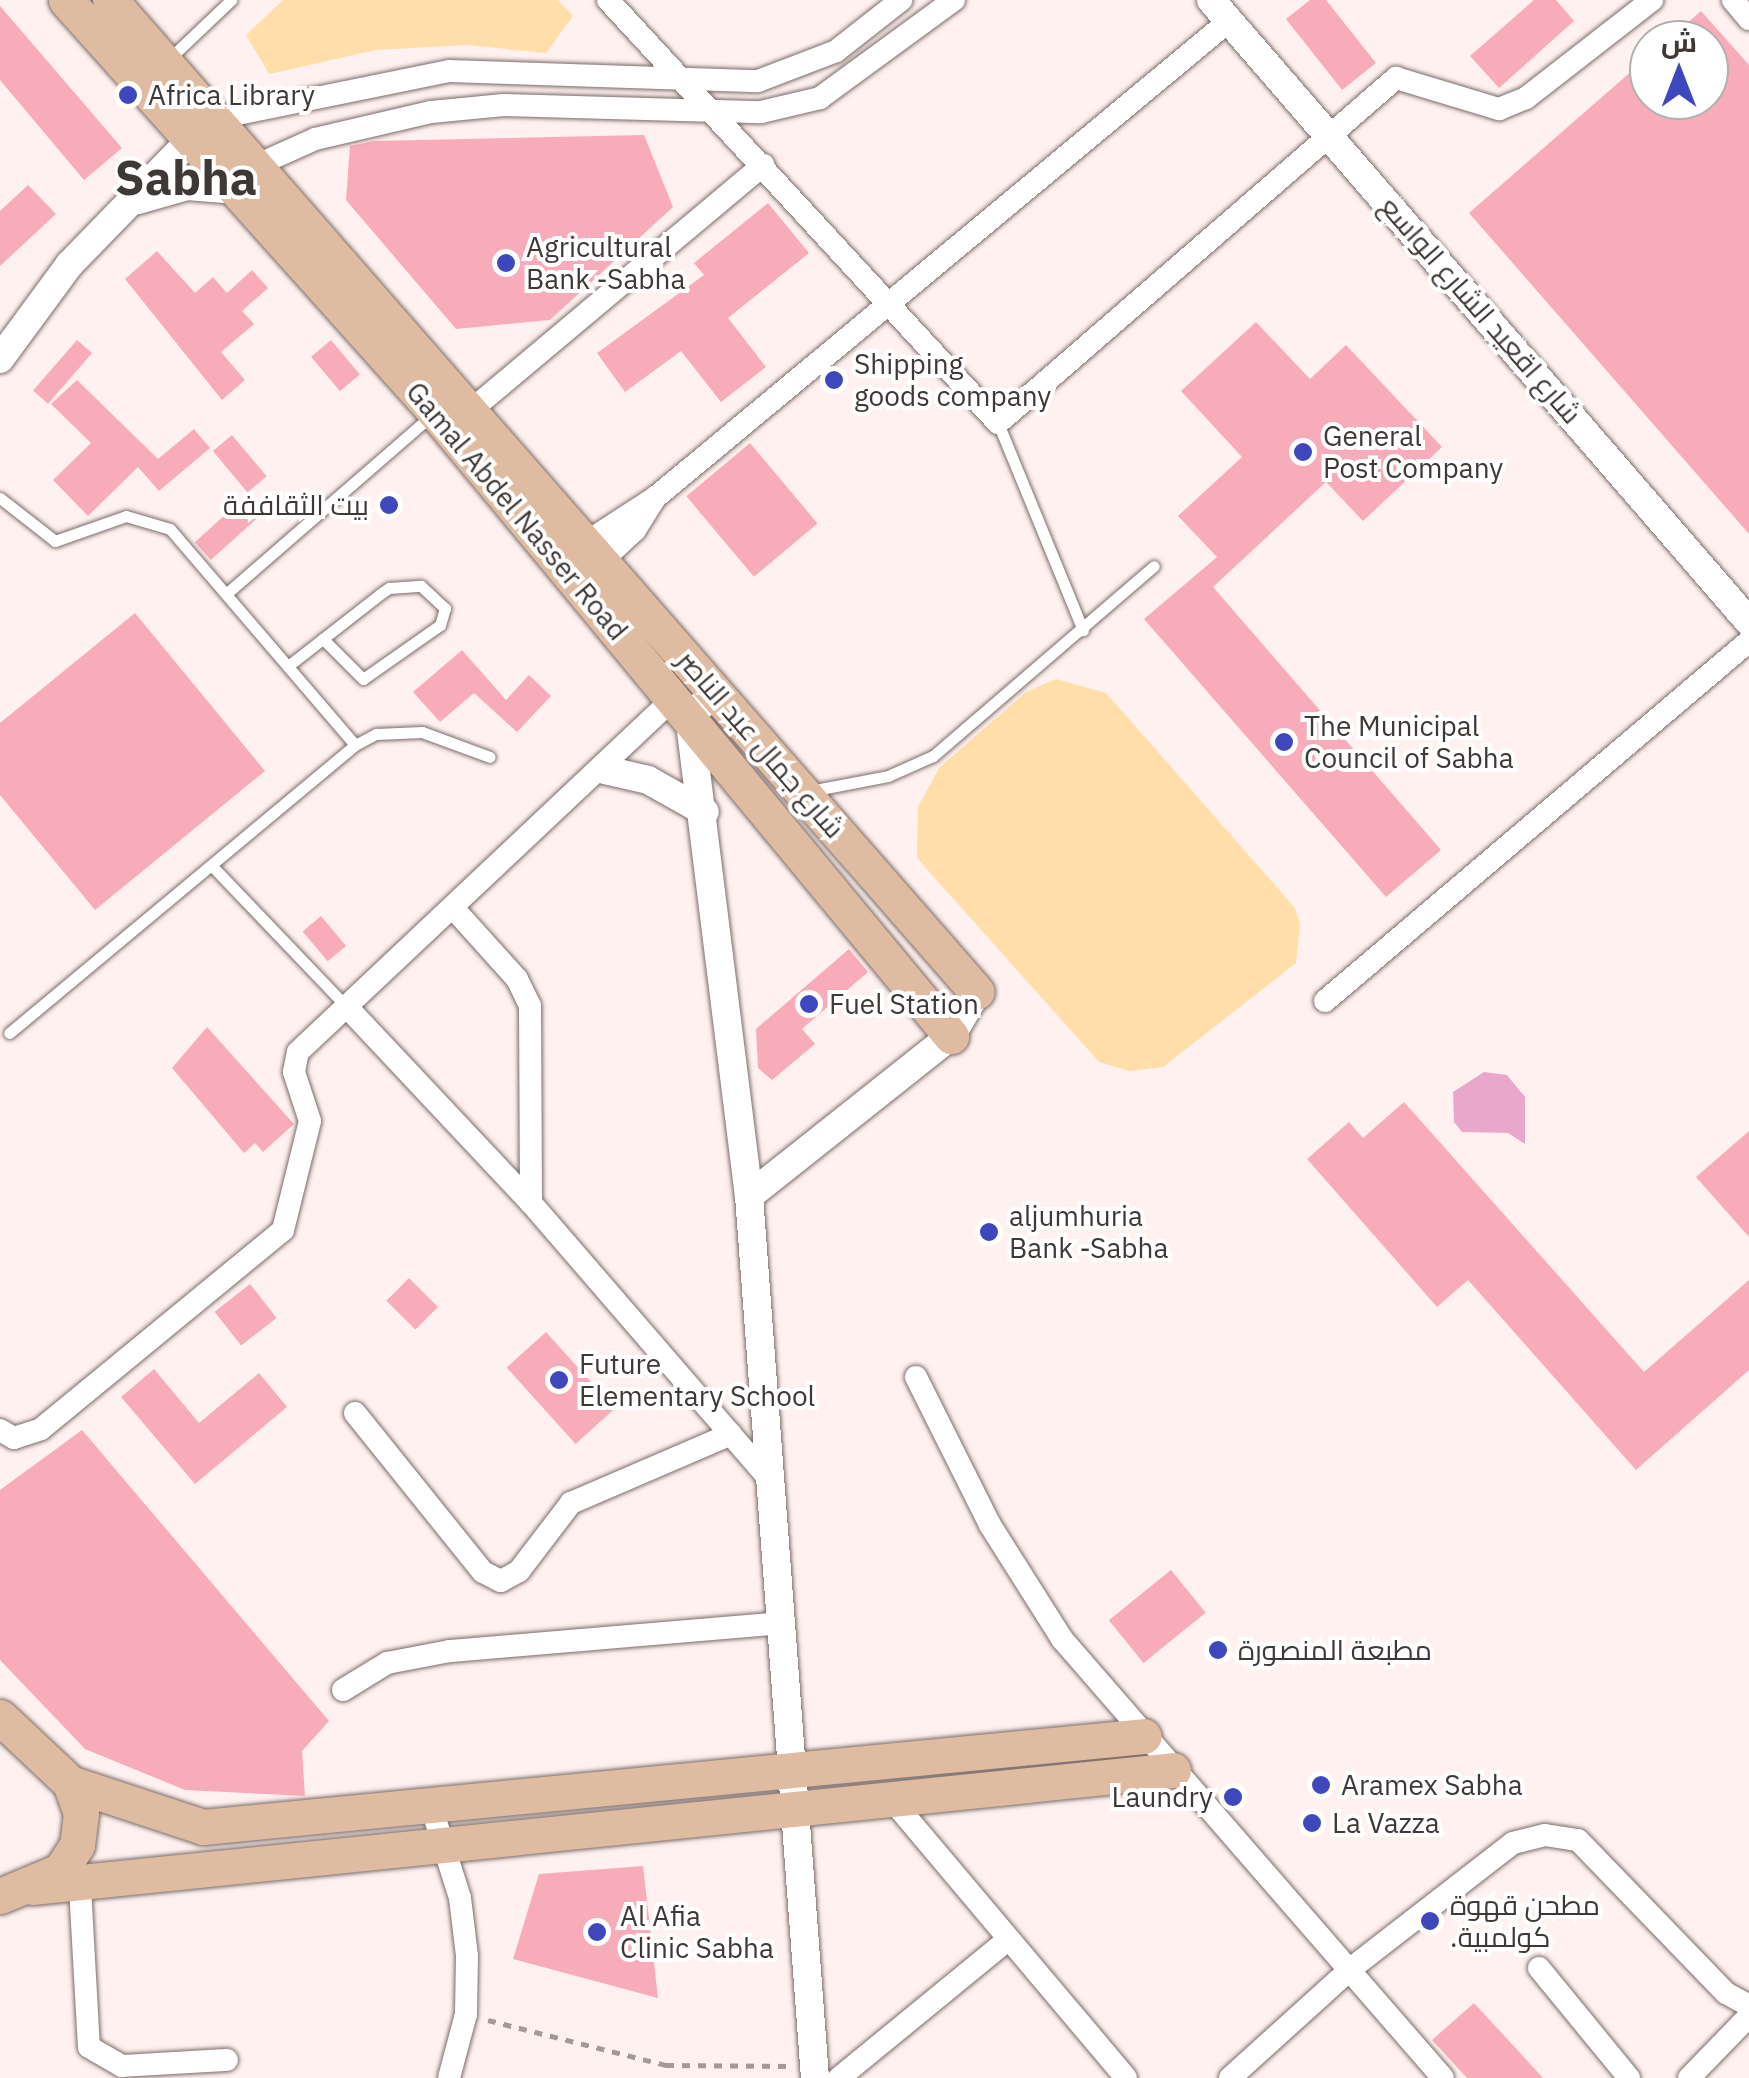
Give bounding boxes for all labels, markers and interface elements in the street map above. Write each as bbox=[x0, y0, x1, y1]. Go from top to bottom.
north arrow bbox=[1629, 20, 1729, 120]
text: ش bbox=[1661, 23, 1697, 60]
place label: Africa Library bbox=[148, 78, 315, 112]
marker: Africa Library bbox=[117, 84, 139, 106]
district label: Sabha bbox=[115, 149, 257, 207]
street label: شارع اقعيد الشارع الواسع bbox=[1373, 190, 1589, 430]
place label: Agricultural Bank -Sabha bbox=[526, 230, 685, 296]
marker: Agricultural Bank -Sabha bbox=[495, 252, 517, 274]
place label: Shipping goods company bbox=[854, 347, 1051, 413]
marker: Shipping goods company bbox=[823, 369, 845, 391]
street label: Gamal Abdel Nasser Road bbox=[399, 375, 635, 647]
place label: General Post Company bbox=[1323, 419, 1503, 485]
marker: General Post Company bbox=[1292, 441, 1314, 463]
place label: بيت الثقاففة bbox=[223, 488, 369, 522]
marker: بيت الثقاففة bbox=[378, 494, 400, 516]
street label: شارع جمال عبد الناصر bbox=[670, 643, 852, 845]
place label: The Municipal Council of Sabha bbox=[1304, 709, 1514, 775]
marker: The Municipal Council of Sabha bbox=[1273, 731, 1295, 753]
place label: Fuel Station bbox=[829, 987, 979, 1021]
marker: Fuel Station bbox=[798, 993, 820, 1015]
place label: aljumhuria Bank -Sabha bbox=[1009, 1199, 1168, 1265]
marker: aljumhuria Bank -Sabha bbox=[978, 1221, 1000, 1243]
place label: Future Elementary School bbox=[579, 1347, 815, 1413]
marker: Future Elementary School bbox=[548, 1369, 570, 1391]
place label: مطبعة المنصورة bbox=[1238, 1633, 1432, 1667]
marker: مطبعة المنصورة bbox=[1207, 1639, 1229, 1661]
place label: Aramex Sabha bbox=[1341, 1768, 1523, 1802]
marker: Aramex Sabha bbox=[1310, 1774, 1332, 1796]
place label: Laundry bbox=[1111, 1780, 1213, 1814]
marker: Laundry bbox=[1222, 1786, 1244, 1808]
place label: La Vazza bbox=[1332, 1806, 1440, 1840]
marker: La Vazza bbox=[1301, 1812, 1323, 1834]
place label: مطحن قهوة .كولمبية bbox=[1450, 1888, 1600, 1954]
place label: Al Afia Clinic Sabha bbox=[620, 1899, 774, 1965]
marker: مطحن قهوة .كولمبية bbox=[1419, 1910, 1441, 1932]
marker: Al Afia Clinic Sabha bbox=[584, 1919, 610, 1945]

